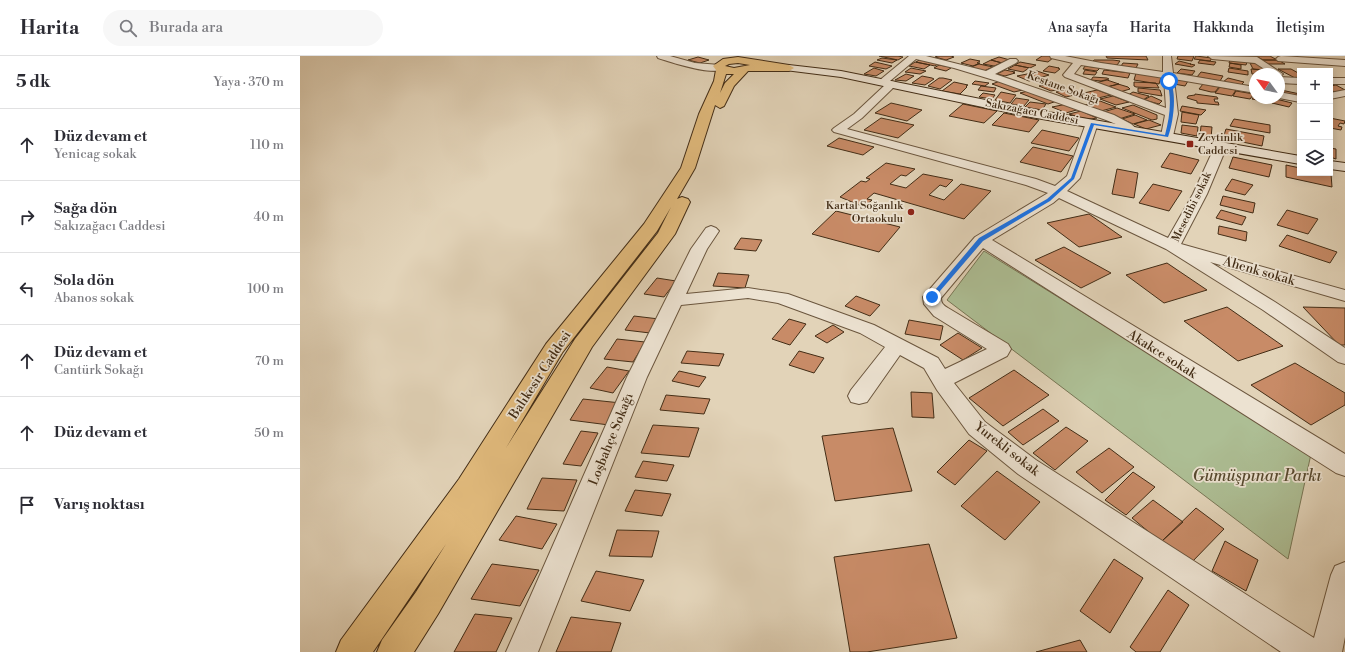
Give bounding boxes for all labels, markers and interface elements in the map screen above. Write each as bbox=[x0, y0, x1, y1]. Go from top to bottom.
search box bbox=[103, 10, 383, 46]
text: Harita bbox=[20, 16, 79, 40]
icon: search bbox=[117, 17, 139, 39]
text: Burada ara bbox=[149, 18, 223, 37]
text: Ana sayfa bbox=[1048, 19, 1108, 37]
text: Harita bbox=[1130, 19, 1171, 37]
text: Hakkında bbox=[1193, 19, 1254, 37]
text: İletişim bbox=[1276, 19, 1325, 37]
street label: Kestane Sokağı bbox=[1025, 68, 1101, 108]
north arrow bbox=[1249, 68, 1285, 104]
map controls bbox=[1297, 68, 1333, 176]
button: + bbox=[1297, 68, 1333, 104]
text: 5 dk bbox=[16, 71, 51, 93]
route start bbox=[1160, 72, 1178, 90]
text: Yaya · 370 m bbox=[213, 74, 284, 90]
street label: Sakızağacı Caddesi bbox=[984, 96, 1080, 128]
button: − bbox=[1297, 104, 1333, 140]
text: Düz devam et bbox=[54, 127, 147, 146]
place label: Zeyti̇nli̇k Caddesi̇ bbox=[1198, 131, 1244, 158]
icon: ahead bbox=[16, 134, 38, 156]
text: 110 m bbox=[250, 137, 284, 153]
marker: Zeyti̇nli̇k Caddesi̇ bbox=[1185, 139, 1195, 149]
button: layers bbox=[1297, 140, 1333, 176]
text: Yenicag sokak bbox=[54, 146, 136, 162]
street label: Mesedibi sokak bbox=[1169, 169, 1216, 244]
text: Sağa dön bbox=[54, 199, 117, 218]
place label: Kartal Soğanlık Ortaokulu bbox=[826, 199, 904, 226]
icon: right bbox=[16, 206, 38, 228]
marker: Kartal Soğanlık Ortaokulu bbox=[906, 207, 916, 217]
text: 40 m bbox=[254, 209, 284, 225]
text: Sakızağacı Caddesi bbox=[54, 218, 166, 234]
street label: Ahenk sokak bbox=[1220, 253, 1298, 289]
text: Sola dön bbox=[54, 271, 114, 290]
icon: left bbox=[16, 278, 38, 300]
text: 100 m bbox=[248, 281, 284, 297]
route end bbox=[923, 288, 941, 306]
text: Abanos sokak bbox=[54, 290, 134, 306]
street label: Akakce sokak bbox=[1124, 326, 1201, 382]
street label: Balıkesir Caddesi bbox=[505, 328, 575, 423]
text: Düz devam et bbox=[54, 343, 147, 362]
icon: ahead bbox=[16, 350, 38, 372]
text: 70 m bbox=[255, 353, 284, 369]
text: Cantürk Sokağı bbox=[54, 362, 144, 378]
street label: Loşbahçe Sokağı bbox=[585, 390, 637, 488]
street label: Yurekli sokak bbox=[970, 418, 1044, 480]
icon: ahead bbox=[16, 422, 38, 444]
text: Düz devam et bbox=[54, 423, 147, 442]
text: 50 m bbox=[254, 425, 284, 441]
park label: Gümüşpınar Parkı bbox=[1192, 466, 1322, 486]
icon: arrive bbox=[16, 494, 38, 516]
text: Varış noktası bbox=[54, 495, 145, 514]

